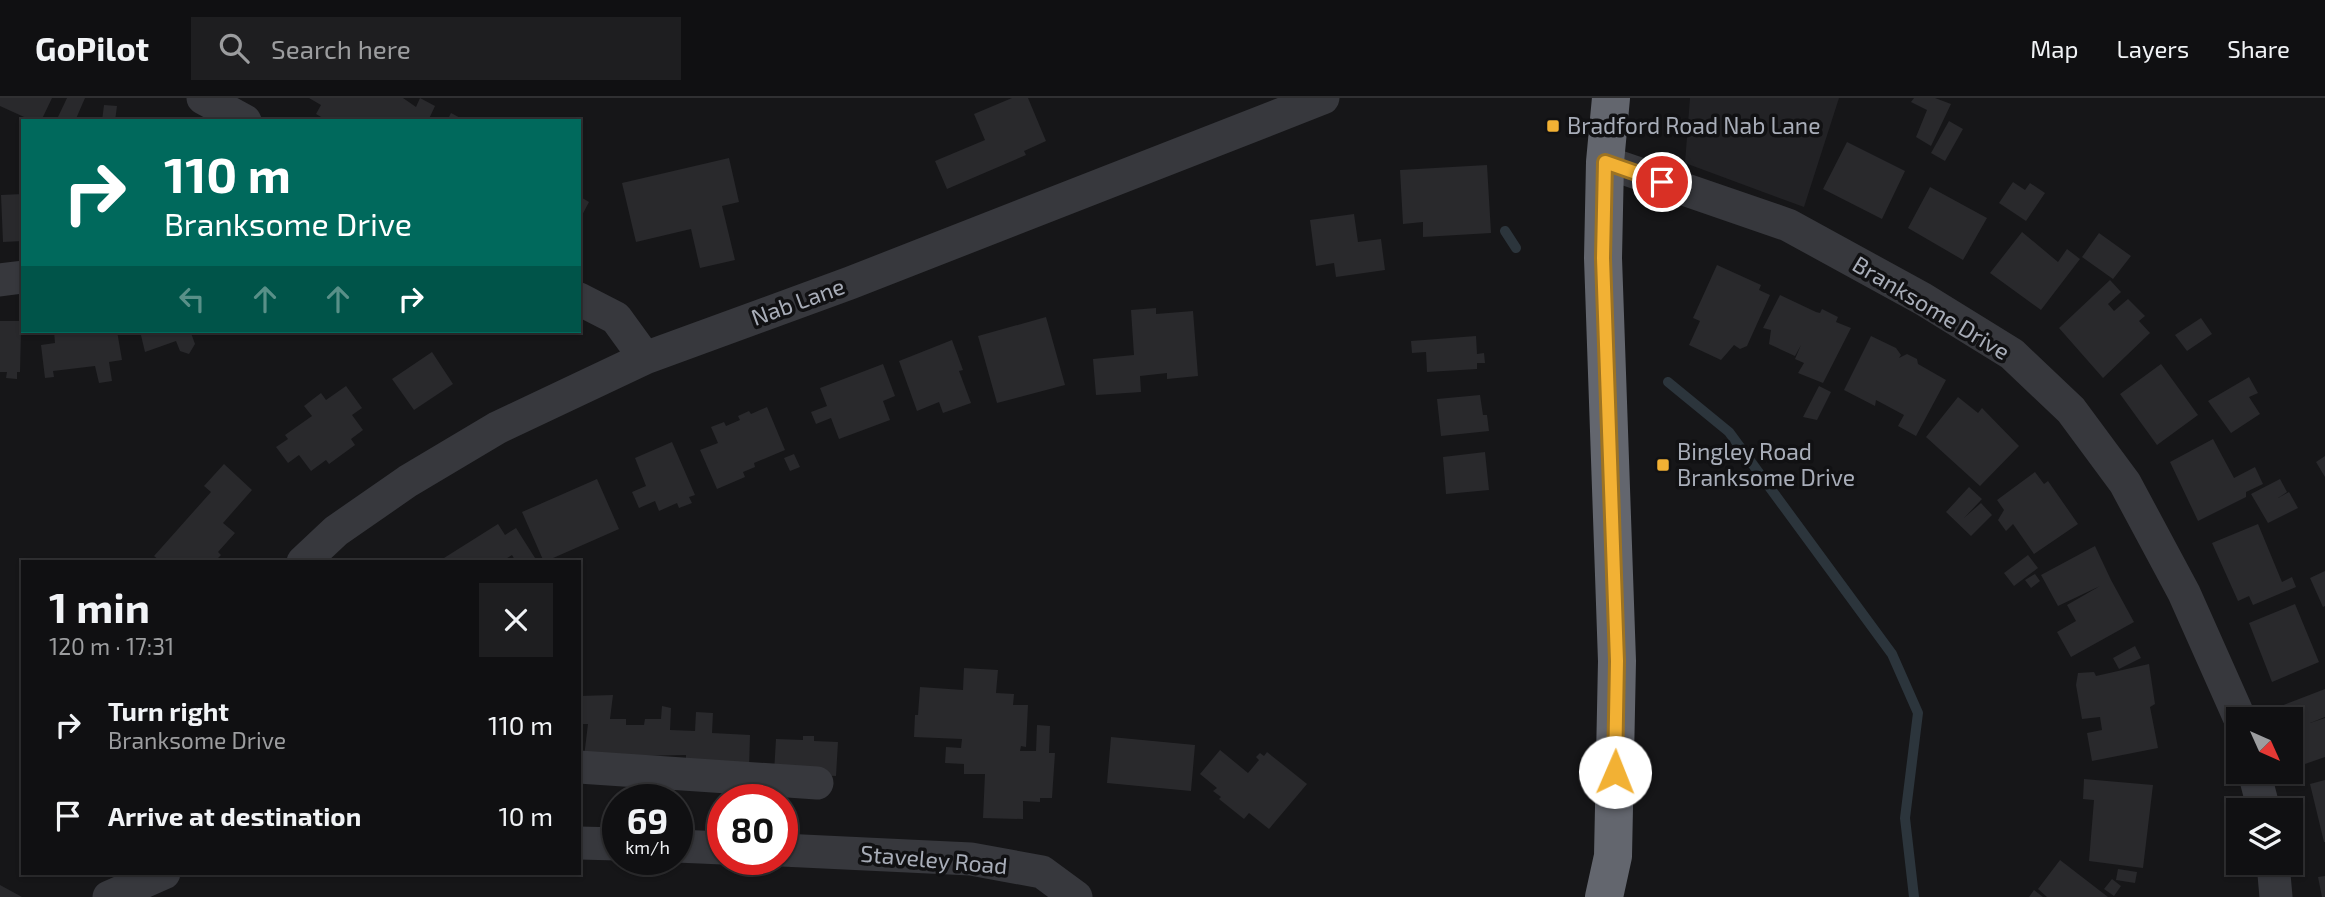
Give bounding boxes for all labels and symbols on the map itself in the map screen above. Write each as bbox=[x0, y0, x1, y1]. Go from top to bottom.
place label: Bradford Road Nab Lane bbox=[1567, 111, 1821, 139]
marker: Bradford Road Nab Lane bbox=[1545, 118, 1561, 134]
pin bbox=[1632, 152, 1692, 212]
street label: Branksome Drive bbox=[1848, 249, 2015, 365]
street label: Nab Lane bbox=[747, 271, 848, 331]
place label: Bingley Road Branksome Drive bbox=[1677, 437, 1855, 491]
marker: Bingley Road Branksome Drive bbox=[1655, 457, 1671, 473]
north arrow bbox=[2226, 707, 2303, 784]
position arrow bbox=[1578, 735, 1652, 809]
speed limit sign: 80 bbox=[707, 784, 798, 875]
street label: Staveley Road bbox=[859, 839, 1009, 879]

